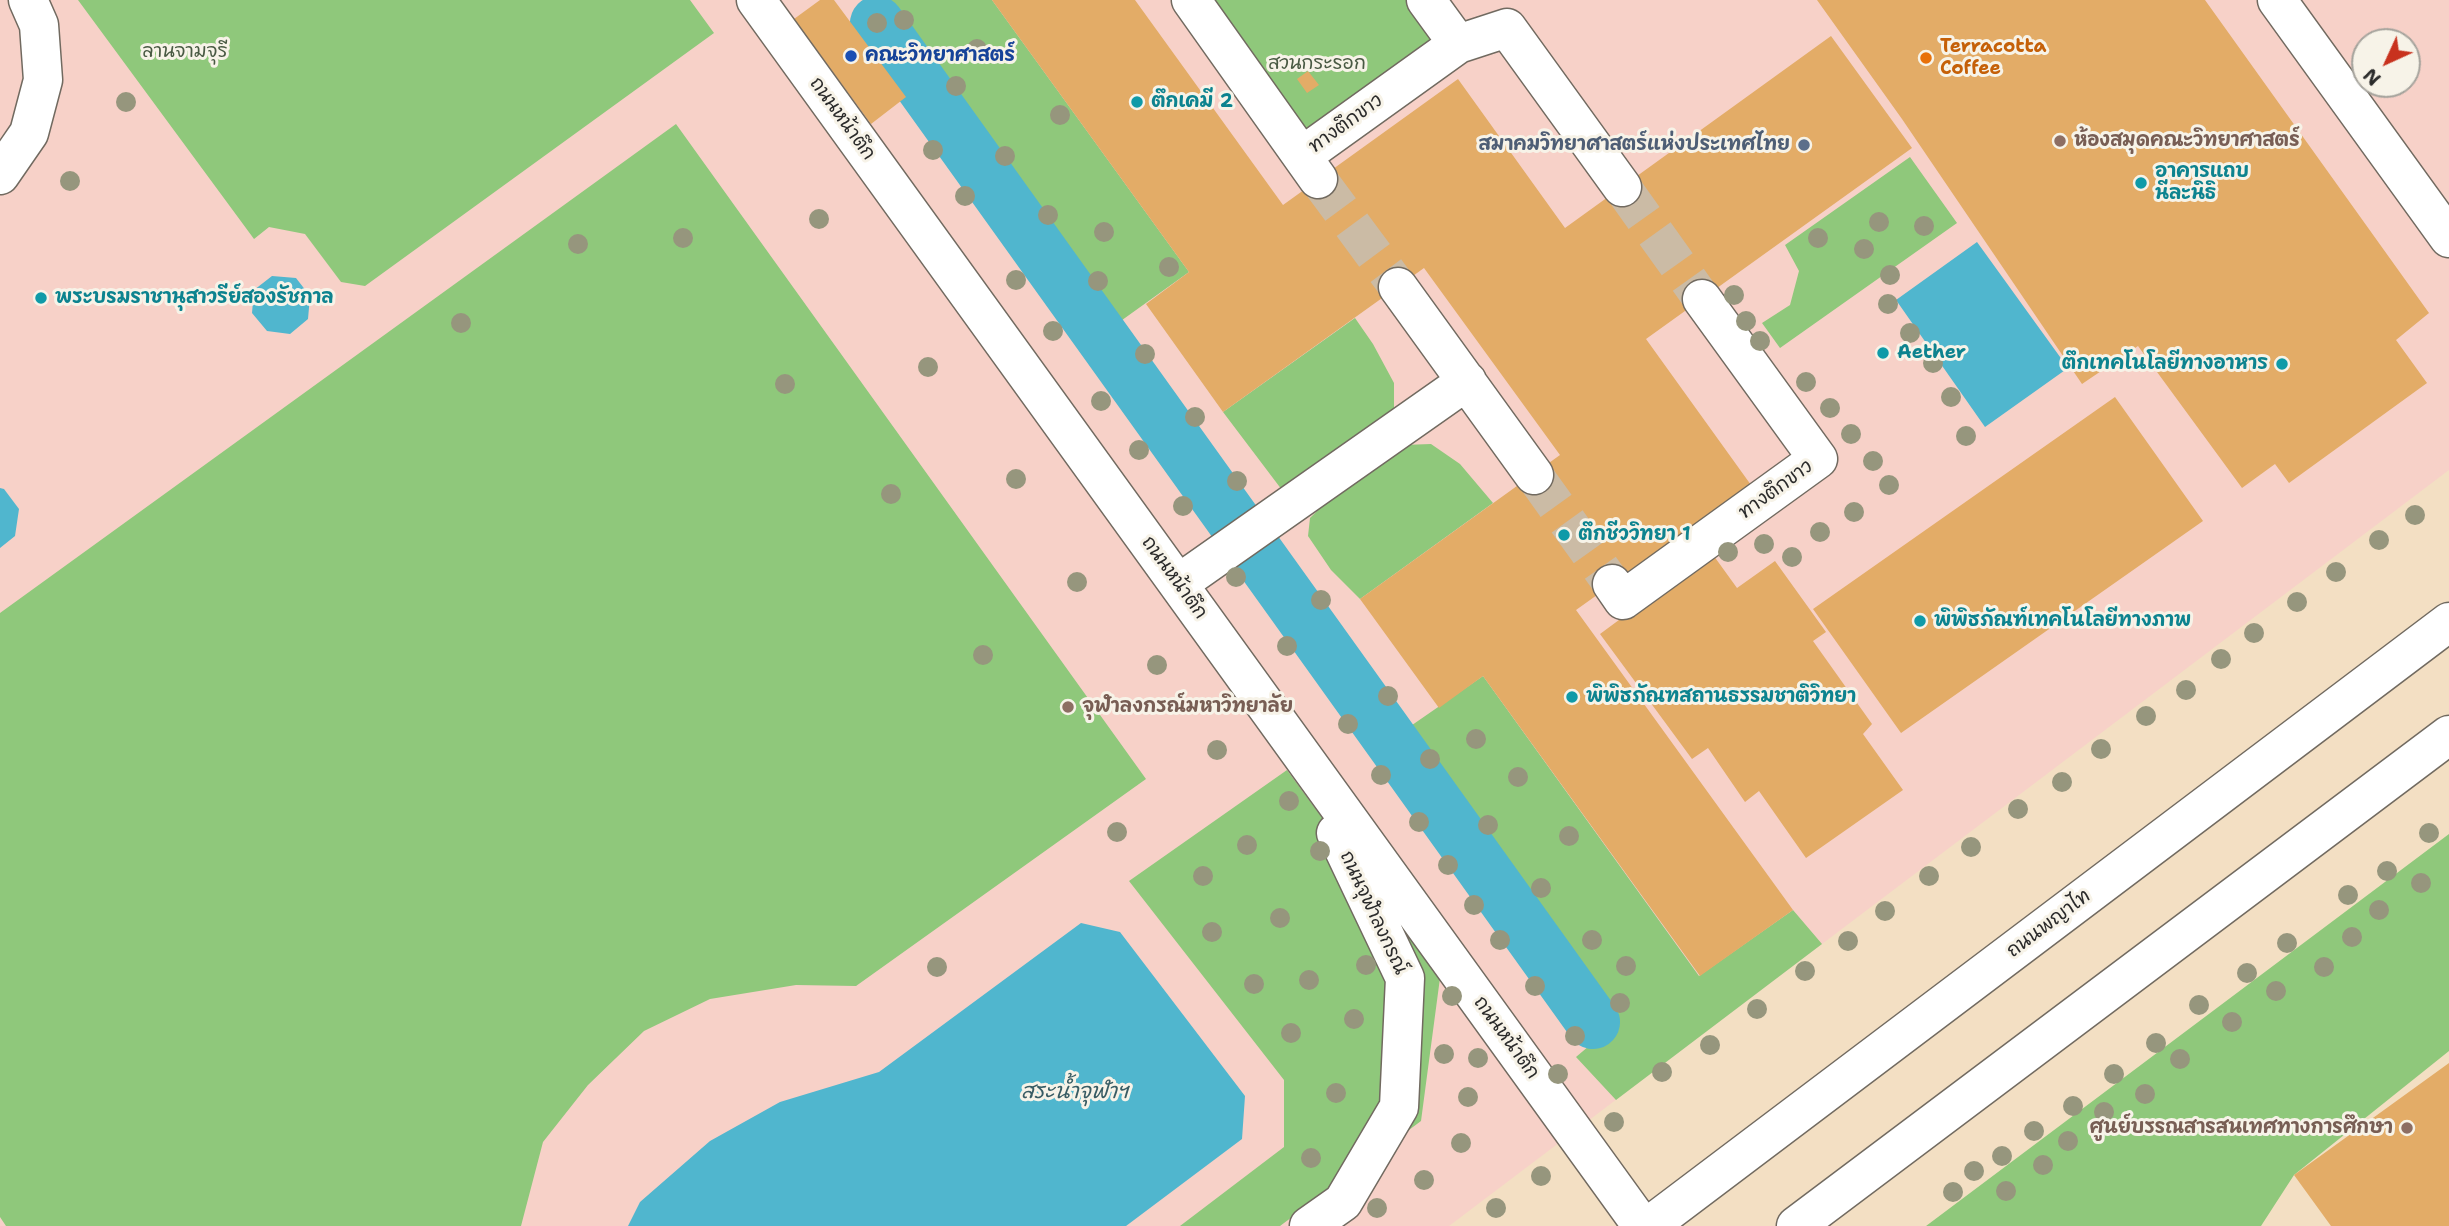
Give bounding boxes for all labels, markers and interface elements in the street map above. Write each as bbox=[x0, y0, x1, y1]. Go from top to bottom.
north arrow bbox=[2351, 28, 2421, 98]
place label: Terracotta Coffee bbox=[1940, 36, 2047, 80]
park label: ลานจามจุรี bbox=[142, 41, 228, 63]
place label: คณะวิทยาศาสตร์ bbox=[865, 45, 1015, 67]
marker: คณะวิทยาศาสตร์ bbox=[843, 48, 859, 64]
marker: Terracotta Coffee bbox=[1918, 50, 1934, 66]
park label: สวนกระรอก bbox=[1268, 53, 1366, 75]
text: N bbox=[2358, 63, 2386, 91]
street label: ถนนหน้าตึก bbox=[804, 73, 880, 165]
street label: ทางตึกขาว bbox=[1305, 90, 1387, 158]
place label: ตึกเคมี 2 bbox=[1151, 91, 1233, 113]
marker: ตึกเคมี 2 bbox=[1129, 94, 1145, 110]
place label: ห้องสมุดคณะวิทยาศาสตร์ bbox=[2074, 130, 2300, 152]
marker: ห้องสมุดคณะวิทยาศาสตร์ bbox=[2052, 133, 2068, 149]
place label: สมาคมวิทยาศาสตร์แห่งประเทศไทย bbox=[1479, 134, 1790, 156]
marker: สมาคมวิทยาศาสตร์แห่งประเทศไทย bbox=[1796, 137, 1812, 153]
place label: อาคารแถบ นีละนิธิ bbox=[2155, 161, 2249, 205]
marker: อาคารแถบ นีละนิธิ bbox=[2133, 175, 2149, 191]
place label: พระบรมราชานุสาวรีย์สองรัชกาล bbox=[55, 287, 334, 309]
marker: พระบรมราชานุสาวรีย์สองรัชกาล bbox=[33, 290, 49, 306]
place label: Aether bbox=[1897, 342, 1966, 364]
marker: Aether bbox=[1875, 345, 1891, 361]
place label: ตึกเทคโนโลยีทางอาหาร bbox=[2062, 353, 2268, 375]
marker: ตึกเทคโนโลยีทางอาหาร bbox=[2274, 356, 2290, 372]
street label: ทางตึกขาว bbox=[1735, 456, 1817, 524]
place label: ตึกชีววิทยา 1 bbox=[1578, 524, 1691, 546]
marker: ตึกชีววิทยา 1 bbox=[1556, 527, 1572, 543]
street label: ถนนหน้าตึก bbox=[1136, 532, 1212, 624]
place label: พิพิธภัณฑ์เทคโนโลยีทางภาพ bbox=[1934, 610, 2191, 632]
marker: พิพิธภัณฑ์เทคโนโลยีทางภาพ bbox=[1912, 613, 1928, 629]
place label: พิพิธภัณฑสถานธรรมชาติวิทยา bbox=[1586, 686, 1856, 708]
marker: พิพิธภัณฑสถานธรรมชาติวิทยา bbox=[1564, 689, 1580, 705]
place label: จุฬาลงกรณ์มหาวิทยาลัย bbox=[1082, 696, 1293, 718]
marker: จุฬาลงกรณ์มหาวิทยาลัย bbox=[1060, 699, 1076, 715]
street label: ถนนจุฬาลงกรณ์ bbox=[1334, 848, 1412, 978]
street label: ถนนพญาไท bbox=[2003, 885, 2095, 963]
street label: ถนนหน้าตึก bbox=[1468, 992, 1544, 1084]
water label: สระน้ำจุฬาฯ bbox=[1021, 1080, 1129, 1106]
place label: ศูนย์บรรณสารสนเทศทางการศึกษา bbox=[2090, 1117, 2393, 1139]
marker: ศูนย์บรรณสารสนเทศทางการศึกษา bbox=[2399, 1120, 2415, 1136]

